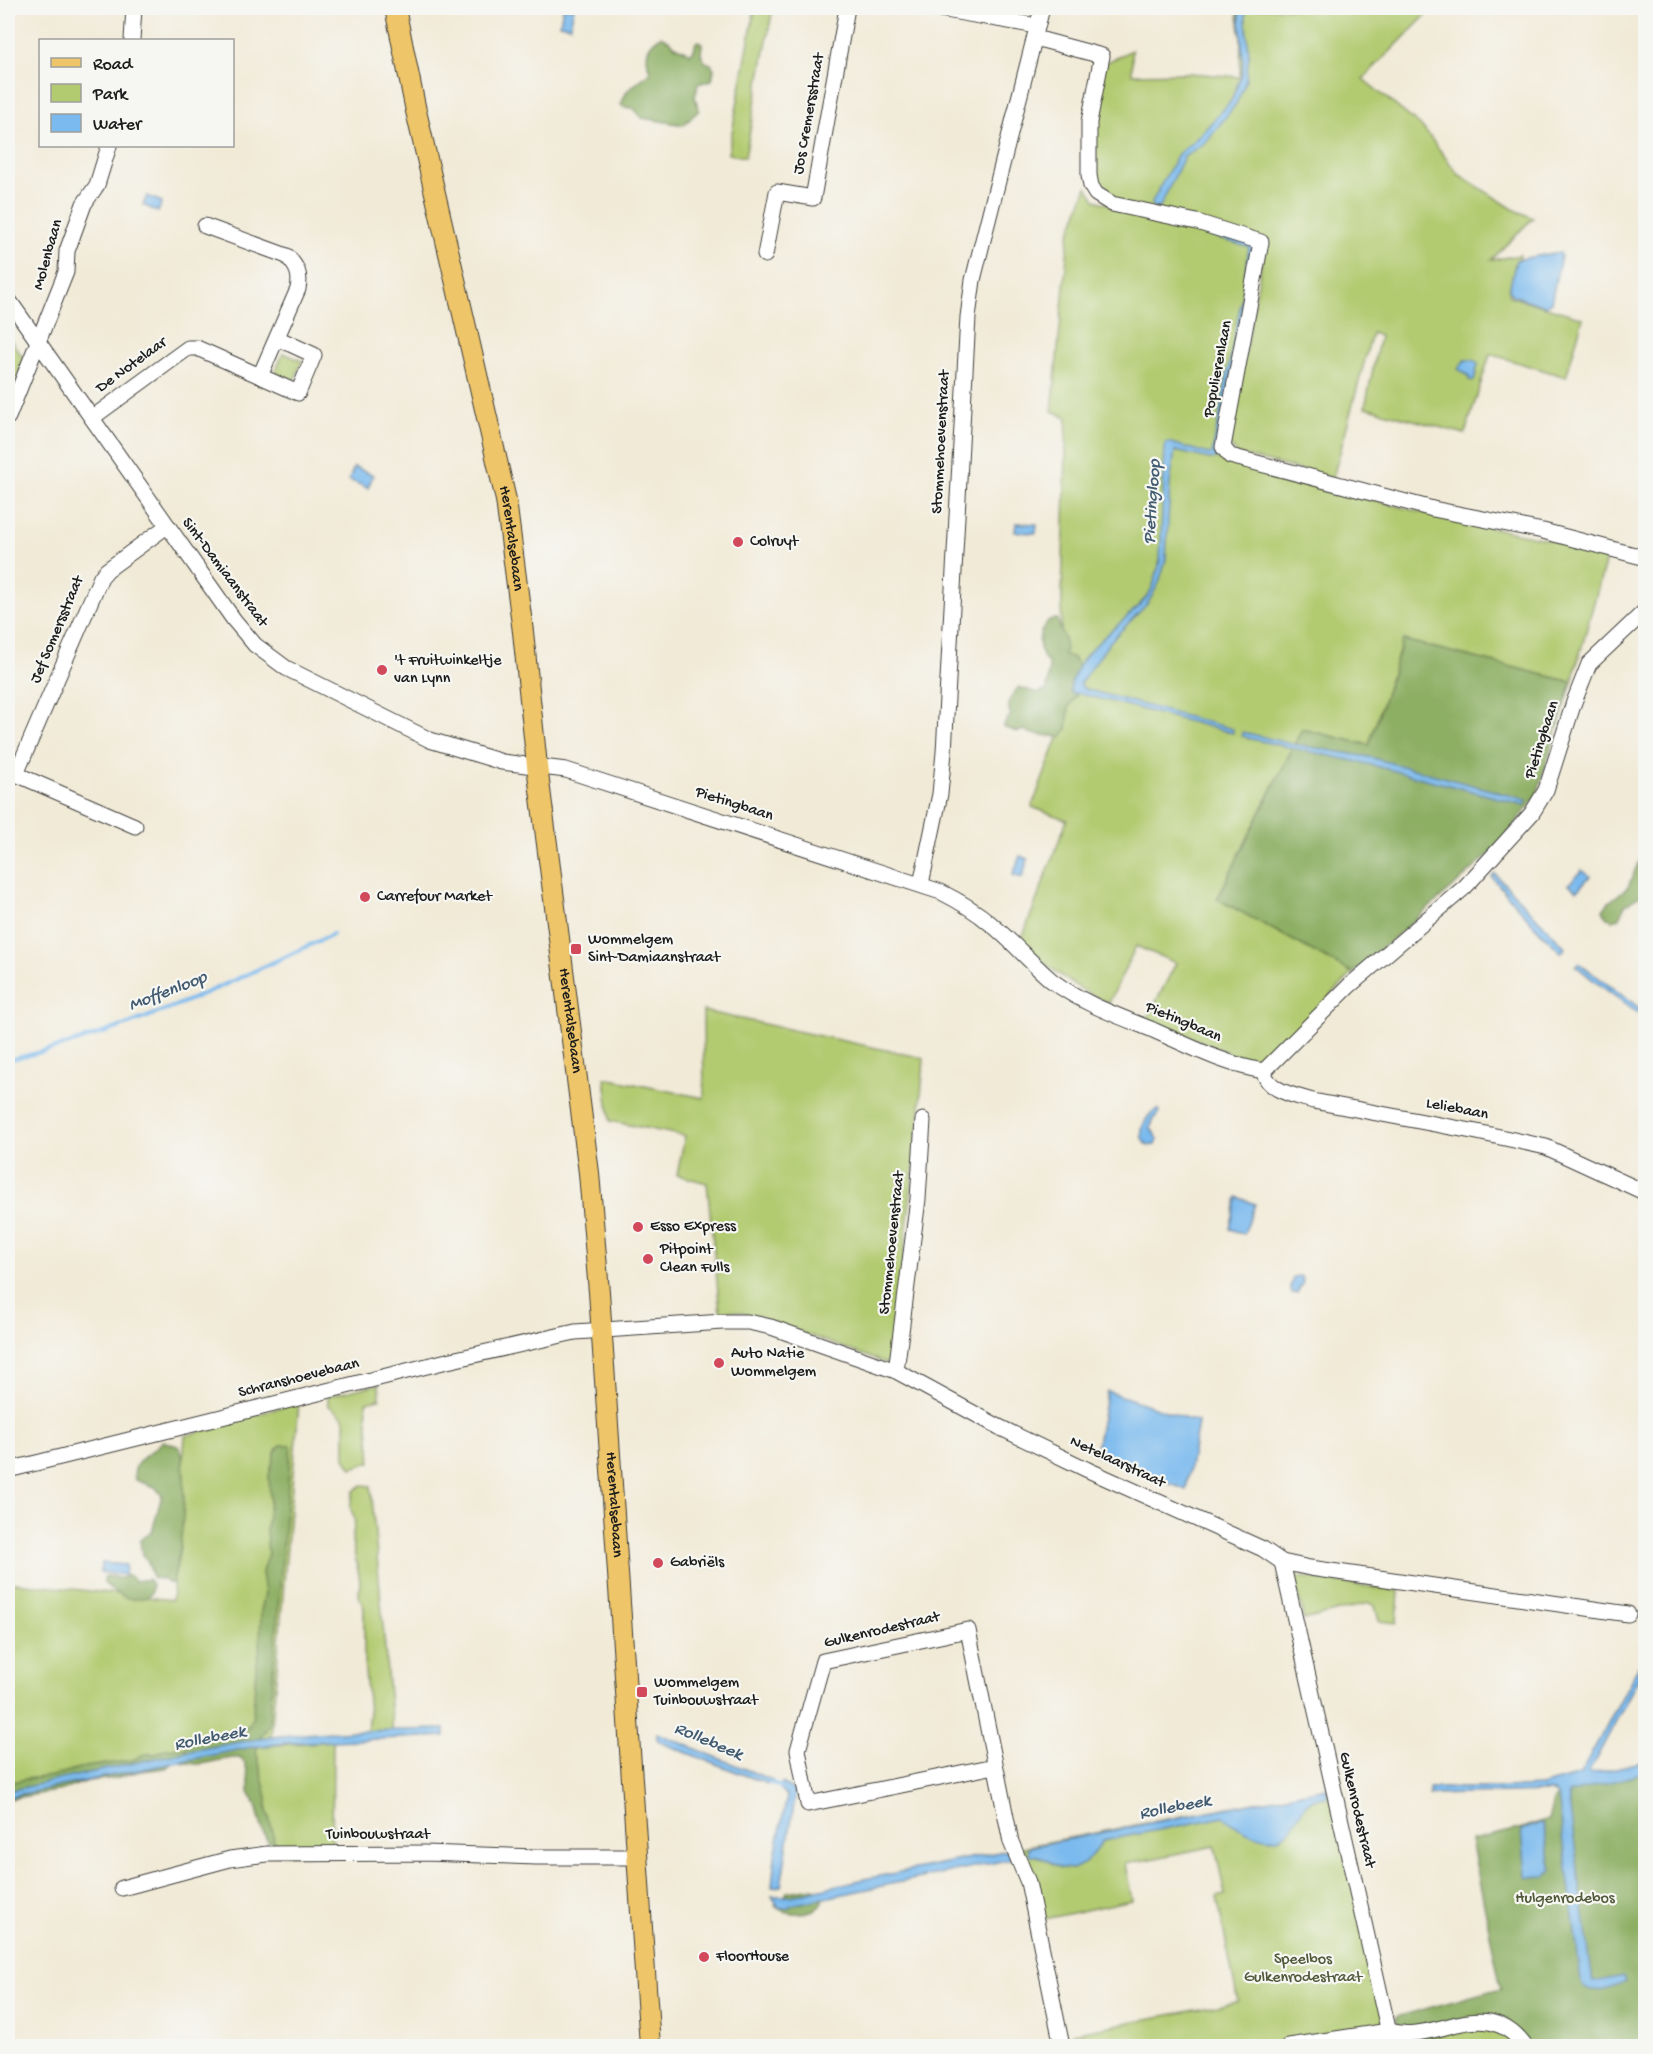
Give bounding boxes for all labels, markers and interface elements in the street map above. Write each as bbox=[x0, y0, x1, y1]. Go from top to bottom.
legend bbox=[39, 39, 234, 147]
street label: Jos Cremersstraat bbox=[790, 51, 830, 176]
text: Road bbox=[93, 55, 134, 76]
text: Park bbox=[92, 85, 129, 106]
text: Water bbox=[93, 115, 143, 136]
street label: Molenbaan bbox=[30, 217, 68, 293]
street label: Populierenlaan bbox=[1200, 319, 1238, 420]
street label: De Notelaar bbox=[92, 333, 172, 399]
street label: Stommehoevenstraat bbox=[929, 368, 955, 514]
water label: Pietingloop bbox=[1140, 458, 1167, 545]
street label: Herentalsebaan bbox=[494, 484, 527, 592]
street label: Sint-Damiaanstraat bbox=[177, 515, 272, 633]
place label: Colruyt bbox=[750, 533, 800, 552]
marker: Colruyt bbox=[731, 535, 745, 549]
street label: Jef Somersstraat bbox=[27, 572, 90, 687]
place label: 't Fruitwinkeltje van Lynn bbox=[394, 652, 502, 689]
marker: 't Fruitwinkeltje van Lynn bbox=[375, 663, 389, 677]
street label: Pietingbaan bbox=[1521, 698, 1565, 782]
street label: Pietingbaan bbox=[692, 783, 776, 827]
place label: Carrefour Market bbox=[377, 888, 493, 907]
marker: Carrefour Market bbox=[358, 890, 372, 904]
place label: Wommelgem Sint-Damiaanstraat bbox=[588, 931, 721, 968]
marker: Wommelgem Sint-Damiaanstraat bbox=[569, 942, 583, 956]
water label: Moffenloop bbox=[126, 967, 211, 1017]
street label: Herentalsebaan bbox=[553, 967, 586, 1075]
street label: Pietingbaan bbox=[1141, 998, 1224, 1048]
street label: Leliebaan bbox=[1424, 1095, 1490, 1125]
street label: Stommehoevenstraat bbox=[876, 1169, 910, 1315]
place label: Esso Express bbox=[650, 1218, 737, 1237]
marker: Esso Express bbox=[631, 1220, 645, 1234]
place label: Pitpoint Clean Fulls bbox=[659, 1241, 730, 1278]
marker: Pitpoint Clean Fulls bbox=[641, 1252, 655, 1266]
place label: Auto Natie Wommelgem bbox=[731, 1345, 817, 1382]
street label: Schranshoevebaan bbox=[237, 1355, 362, 1403]
marker: Auto Natie Wommelgem bbox=[712, 1356, 726, 1370]
street label: Netelaarstraat bbox=[1066, 1433, 1169, 1494]
street label: Herentalsebaan bbox=[600, 1451, 626, 1558]
place label: Gabriëls bbox=[670, 1554, 725, 1573]
marker: Gabriëls bbox=[651, 1556, 665, 1570]
street label: Gulkenrodestraat bbox=[822, 1608, 943, 1654]
place label: Wommelgem Tuinbouwstraat bbox=[653, 1674, 759, 1711]
marker: Wommelgem Tuinbouwstraat bbox=[635, 1685, 649, 1699]
water label: Rollebeek bbox=[671, 1718, 747, 1767]
water label: Rollebeek bbox=[173, 1721, 249, 1756]
street label: Gulkenrodestraat bbox=[1333, 1750, 1379, 1871]
water label: Rollebeek bbox=[1138, 1790, 1214, 1825]
street label: Tuinbouwstraat bbox=[325, 1826, 431, 1845]
park label: Hulgenrodebos bbox=[1515, 1890, 1616, 1909]
place label: FloorHouse bbox=[715, 1948, 790, 1967]
marker: FloorHouse bbox=[697, 1950, 711, 1964]
park label: Speelbos Gulkenrodestraat bbox=[1244, 1951, 1364, 1988]

